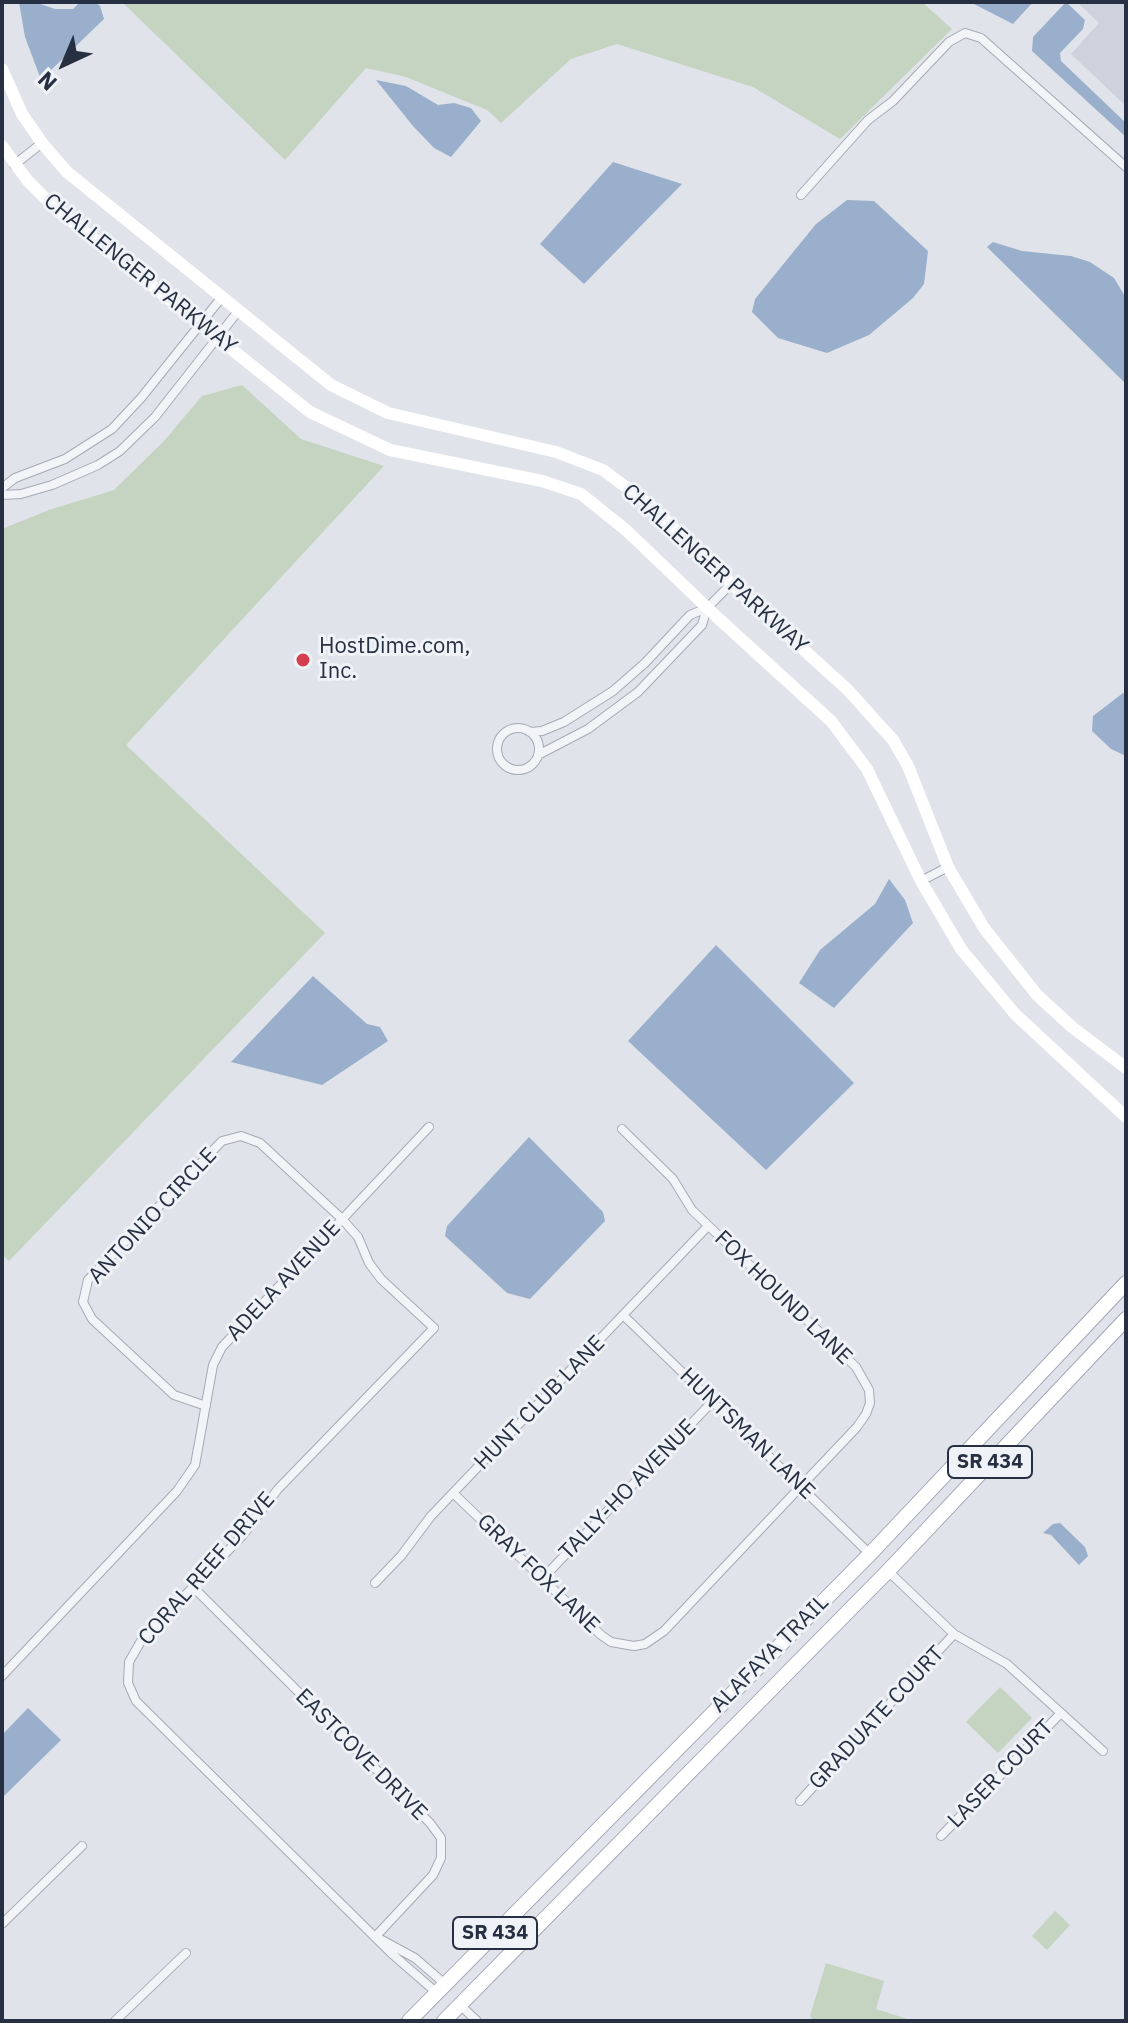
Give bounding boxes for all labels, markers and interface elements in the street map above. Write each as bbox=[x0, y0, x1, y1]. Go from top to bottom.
north arrow bbox=[24, 24, 104, 104]
text: N bbox=[31, 66, 63, 98]
street label: CHALLENGER PARKWAY bbox=[38, 188, 242, 360]
street label: CHALLENGER PARKWAY bbox=[617, 479, 813, 659]
place label: HostDime.com, Inc. bbox=[319, 634, 470, 686]
marker: HostDime.com, Inc. bbox=[294, 651, 312, 669]
street label: ANTONIO CIRCLE bbox=[83, 1143, 223, 1289]
street label: ADELA AVENUE bbox=[221, 1215, 347, 1347]
street label: FOX HOUND LANE bbox=[709, 1226, 857, 1370]
street label: HUNT CLUB LANE bbox=[469, 1330, 611, 1476]
street label: HUNTSMAN LANE bbox=[674, 1363, 820, 1505]
street label: TALLY-HO AVENUE bbox=[554, 1414, 702, 1566]
road number: SR 434 bbox=[948, 1446, 1032, 1478]
street label: CORAL REEF DRIVE bbox=[133, 1487, 281, 1651]
street label: GRAY FOX LANE bbox=[471, 1509, 605, 1639]
street label: ALAFAYA TRAIL bbox=[706, 1590, 834, 1718]
street label: GRADUATE COURT bbox=[804, 1641, 950, 1795]
street label: EASTCOVE DRIVE bbox=[290, 1684, 432, 1826]
street label: LASER COURT bbox=[943, 1714, 1059, 1834]
road number: SR 434 bbox=[453, 1917, 537, 1949]

